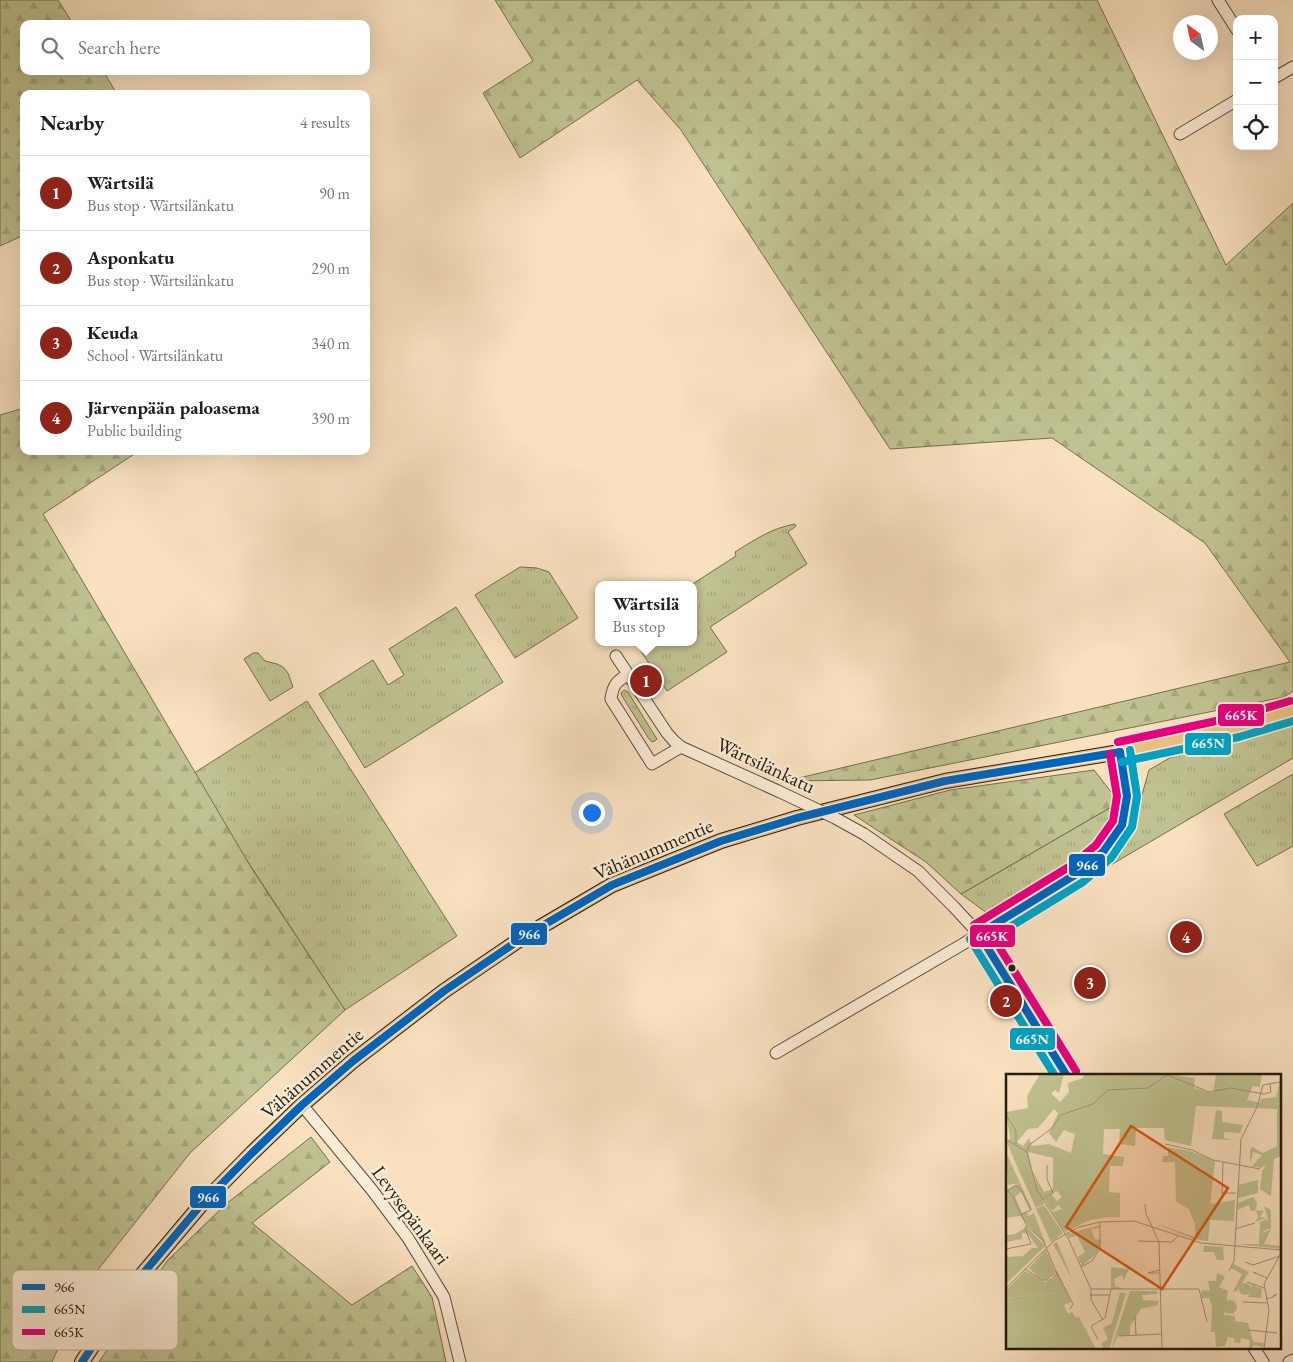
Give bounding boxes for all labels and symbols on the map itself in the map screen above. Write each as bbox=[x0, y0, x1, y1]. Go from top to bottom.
north arrow bbox=[1173, 15, 1218, 60]
pin: 1 bbox=[630, 662, 662, 700]
line badge: 665K bbox=[1217, 703, 1265, 727]
text: 665K bbox=[1225, 706, 1258, 724]
street label: Wärtsilänkatu bbox=[712, 731, 820, 799]
line badge: 665N bbox=[1184, 732, 1232, 756]
text: 665N bbox=[1191, 734, 1225, 752]
your location bbox=[579, 800, 605, 826]
street label: Vähänummentie bbox=[589, 812, 717, 886]
line badge: 966 bbox=[1068, 853, 1106, 877]
text: 966 bbox=[1076, 856, 1099, 874]
pin: 4 bbox=[1170, 918, 1202, 956]
line badge: 966 bbox=[510, 922, 548, 946]
line badge: 665K bbox=[969, 924, 1016, 948]
text: 966 bbox=[518, 925, 541, 943]
text: 665K bbox=[976, 927, 1009, 945]
unlabelled marker bbox=[1007, 963, 1017, 973]
pin: 3 bbox=[1074, 964, 1106, 1002]
pin: 2 bbox=[990, 982, 1022, 1020]
street label: Vähänummentie bbox=[255, 1021, 369, 1125]
line badge: 665N bbox=[1009, 1027, 1056, 1051]
text: 665N bbox=[1015, 1030, 1049, 1048]
inset map bbox=[1006, 1074, 1280, 1350]
street label: Levysepänkaari bbox=[366, 1160, 456, 1270]
line badge: 966 bbox=[189, 1185, 227, 1209]
text: 966 bbox=[197, 1188, 220, 1206]
legend bbox=[12, 1270, 178, 1350]
text: 966 bbox=[54, 1278, 74, 1296]
text: 665N bbox=[54, 1300, 85, 1318]
text: 665K bbox=[54, 1323, 84, 1341]

